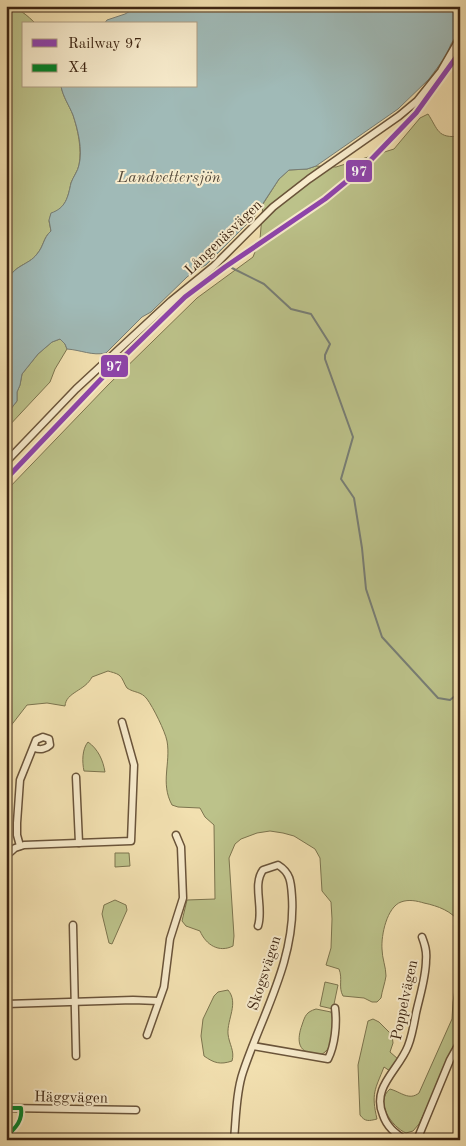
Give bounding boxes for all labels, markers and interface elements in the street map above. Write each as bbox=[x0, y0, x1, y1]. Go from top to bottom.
legend bbox=[22, 22, 198, 88]
text: Railway 97 bbox=[68, 37, 142, 52]
text: X4 bbox=[68, 61, 88, 76]
line badge: 97 bbox=[345, 159, 373, 183]
text: 97 bbox=[351, 165, 367, 179]
water label: Landvettersjön bbox=[116, 170, 221, 186]
street label: Långenäsvägen bbox=[182, 198, 266, 279]
line badge: 97 bbox=[100, 354, 129, 378]
text: 97 bbox=[106, 360, 122, 374]
street label: Skogsvägen bbox=[246, 934, 285, 1013]
street label: Poppelvägen bbox=[390, 959, 421, 1042]
street label: Häggvägen bbox=[34, 1090, 108, 1107]

